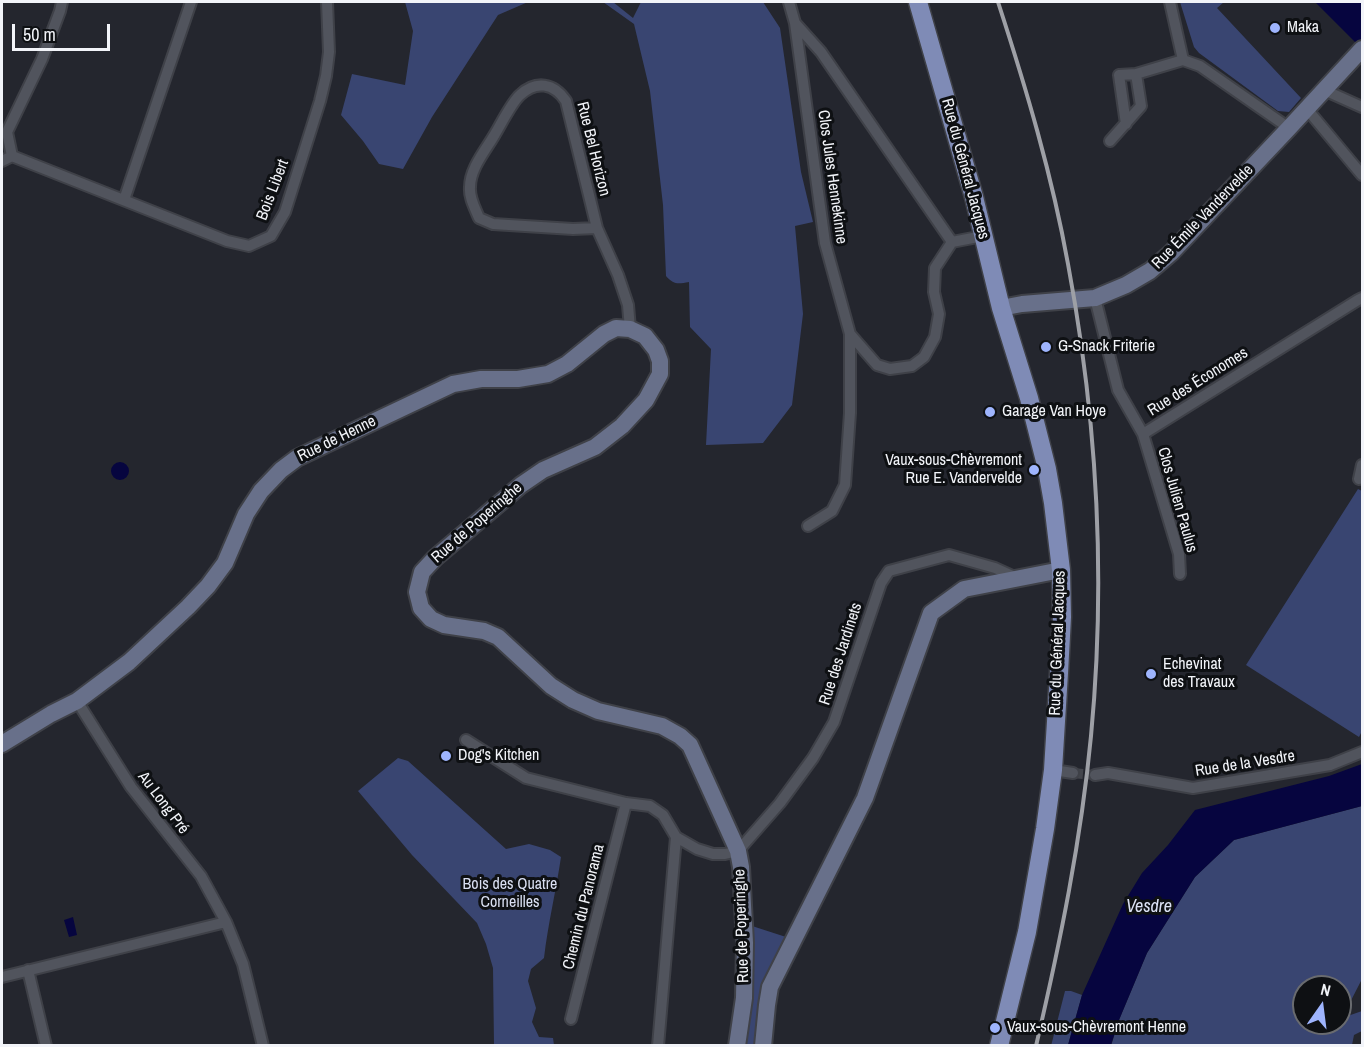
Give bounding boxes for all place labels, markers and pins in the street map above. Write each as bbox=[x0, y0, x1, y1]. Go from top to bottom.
place label: Maka bbox=[1287, 18, 1319, 38]
marker: Maka bbox=[1268, 21, 1282, 35]
place label: G-Snack Friterie bbox=[1058, 337, 1155, 357]
marker: G-Snack Friterie bbox=[1039, 340, 1053, 354]
place label: Garage Van Hoye bbox=[1002, 402, 1106, 422]
marker: Garage Van Hoye bbox=[983, 405, 997, 419]
place label: Vaux-sous-Chèvremont Rue E. Vandervelde bbox=[885, 451, 1022, 489]
marker: Vaux-sous-Chèvremont Rue E. Vandervelde bbox=[1027, 463, 1041, 477]
place label: Echevinat des Travaux bbox=[1163, 655, 1235, 693]
marker: Echevinat des Travaux bbox=[1144, 667, 1158, 681]
place label: Dog's Kitchen bbox=[458, 746, 539, 766]
marker: Dog's Kitchen bbox=[439, 749, 453, 763]
place label: Vaux-sous-Chèvremont Henne bbox=[1007, 1018, 1186, 1038]
marker: Vaux-sous-Chèvremont Henne bbox=[988, 1021, 1002, 1035]

